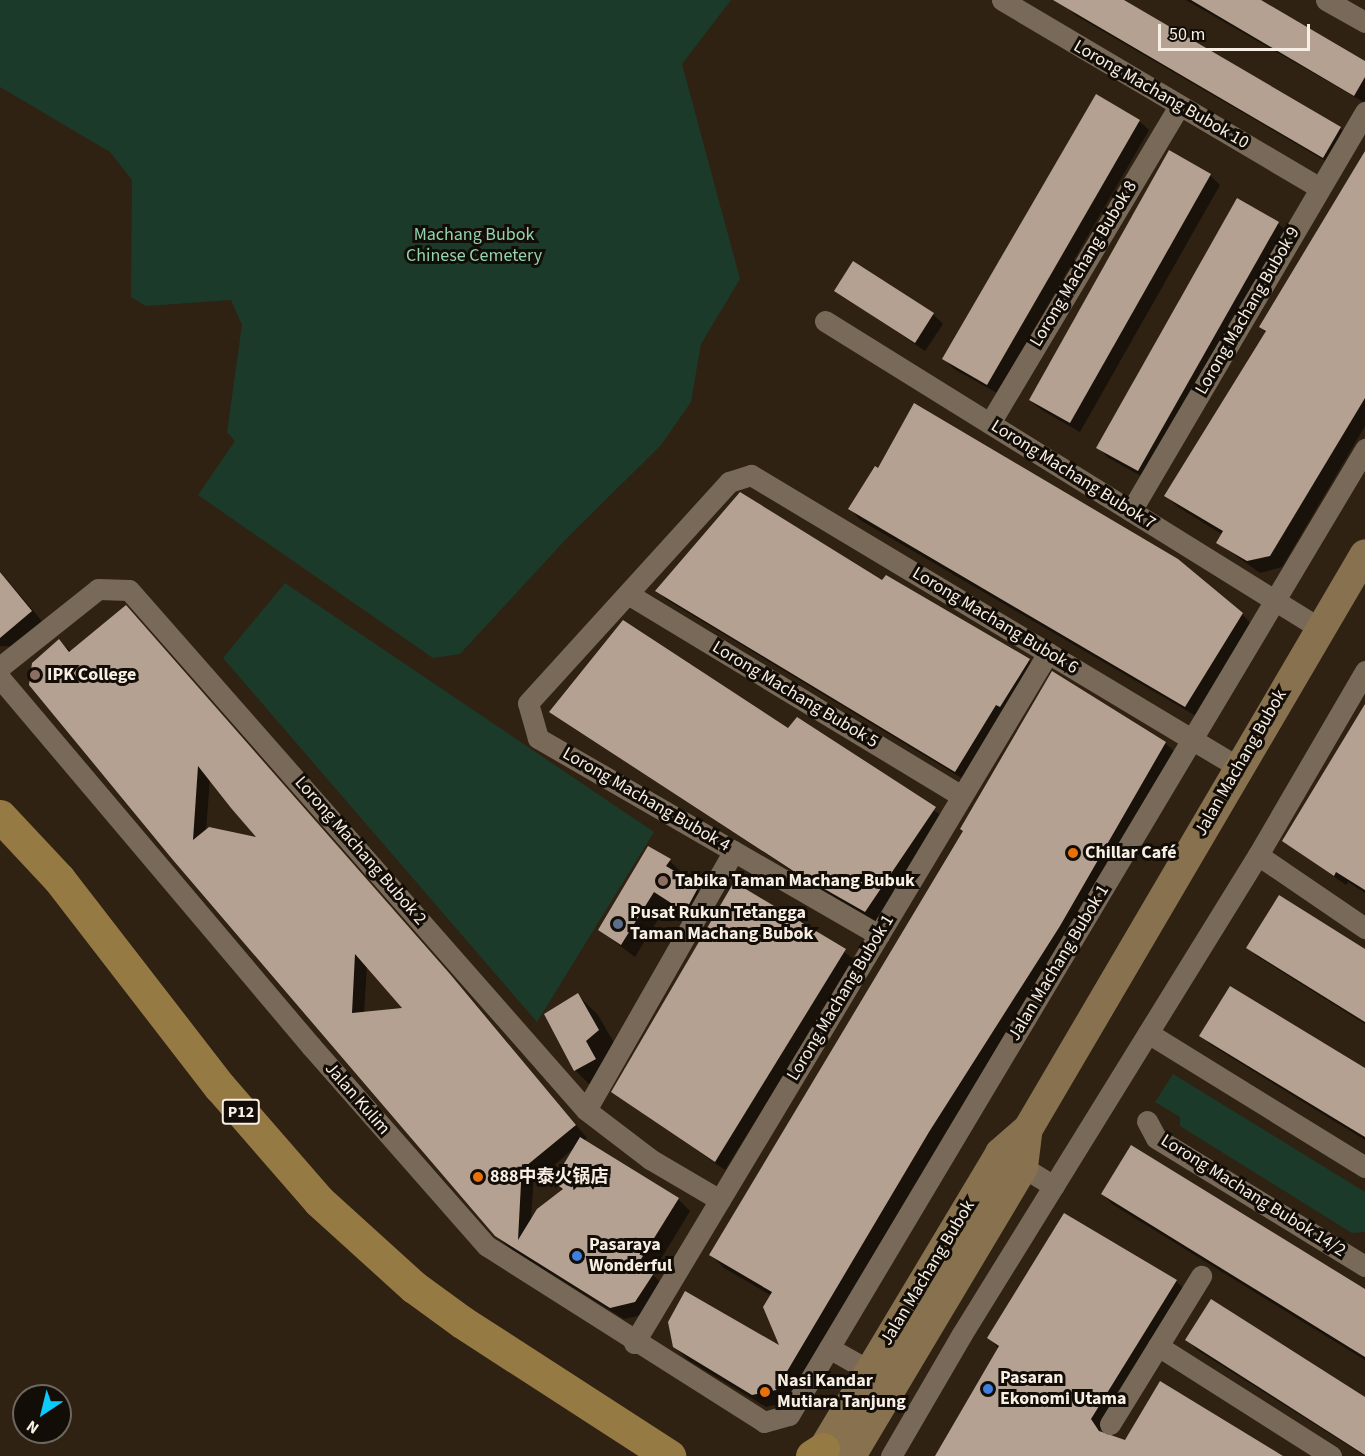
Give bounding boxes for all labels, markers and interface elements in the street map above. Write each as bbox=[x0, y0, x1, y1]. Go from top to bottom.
scale bar bbox=[1161, 12, 1312, 50]
text: 50 m bbox=[1169, 22, 1205, 47]
street label: Lorong Machang Bubok 10 bbox=[1069, 36, 1253, 154]
street label: Lorong Machang Bubok 8 bbox=[1026, 177, 1142, 351]
street label: Lorong Machang Bubok 9 bbox=[1191, 223, 1305, 399]
park label: Machang Bubok Chinese Cemetery bbox=[406, 225, 542, 268]
street label: Lorong Machang Bubok 7 bbox=[987, 416, 1159, 534]
street label: Lorong Machang Bubok 6 bbox=[908, 563, 1082, 679]
street label: Lorong Machang Bubok 5 bbox=[708, 637, 882, 753]
place label: IPK College bbox=[47, 664, 136, 686]
marker: IPK College bbox=[28, 668, 42, 682]
street label: Jalan Machang Bubok bbox=[1190, 686, 1292, 840]
street label: Lorong Machang Bubok 4 bbox=[558, 743, 734, 857]
street label: Lorong Machang Bubok 2 bbox=[290, 772, 430, 930]
place label: Chillar Café bbox=[1085, 842, 1177, 864]
marker: Chillar Café bbox=[1066, 846, 1080, 860]
place label: Tabika Taman Machang Bubuk bbox=[675, 870, 915, 892]
marker: Tabika Taman Machang Bubuk bbox=[656, 874, 670, 888]
street label: Jalan Machang Bubok 1 bbox=[1004, 881, 1114, 1045]
place label: Pusat Rukun Tetangga Taman Machang Bubok bbox=[630, 903, 813, 946]
street label: Lorong Machang Bubok 1 bbox=[783, 911, 899, 1085]
marker: Pusat Rukun Tetangga Taman Machang Bubok bbox=[611, 917, 625, 931]
street label: Jalan Kulim bbox=[320, 1058, 394, 1140]
road number: P12 bbox=[222, 1099, 260, 1125]
street label: Lorong Machang Bubok 14/2 bbox=[1156, 1130, 1350, 1262]
place label: 888中泰火锅店 bbox=[490, 1166, 609, 1188]
marker: 888中泰火锅店 bbox=[471, 1170, 485, 1184]
street label: Jalan Machang Bubok bbox=[876, 1196, 980, 1350]
place label: Pasaraya Wonderful bbox=[589, 1235, 672, 1278]
marker: Pasaraya Wonderful bbox=[570, 1249, 584, 1263]
place label: Pasaran Ekonomi Utama bbox=[1000, 1368, 1126, 1410]
place label: Nasi Kandar Mutiara Tanjung bbox=[777, 1371, 906, 1414]
marker: Pasaran Ekonomi Utama bbox=[981, 1382, 995, 1396]
north arrow bbox=[12, 1384, 72, 1444]
marker: Nasi Kandar Mutiara Tanjung bbox=[758, 1385, 772, 1399]
text: N bbox=[22, 1415, 43, 1439]

